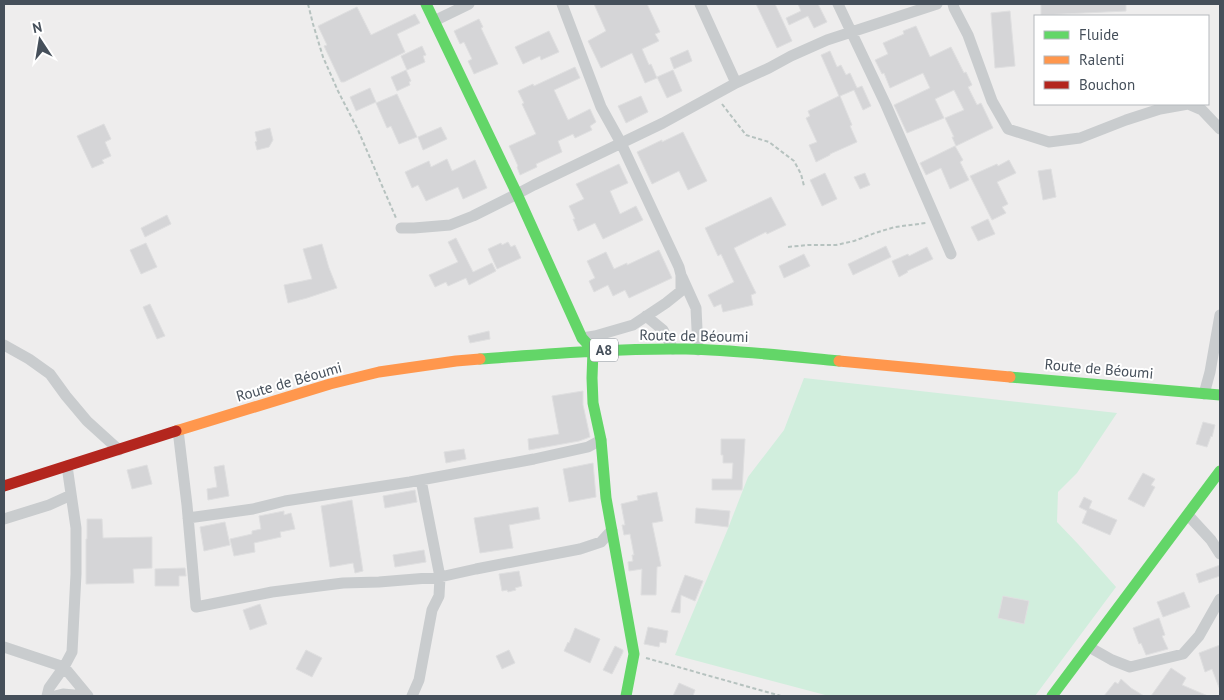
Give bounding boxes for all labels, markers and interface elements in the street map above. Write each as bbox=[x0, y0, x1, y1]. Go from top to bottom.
north arrow bbox=[15, 15, 65, 65]
legend bbox=[1034, 15, 1209, 105]
text: N bbox=[31, 18, 44, 37]
text: Fluide bbox=[1079, 25, 1119, 44]
text: Ralenti bbox=[1079, 50, 1125, 69]
text: Bouchon bbox=[1079, 75, 1135, 94]
street label: Route de Béoumi bbox=[639, 325, 749, 346]
road number: A8 bbox=[590, 338, 618, 362]
street label: Route de Béoumi bbox=[1044, 354, 1154, 383]
street label: Route de Béoumi bbox=[234, 357, 344, 406]

